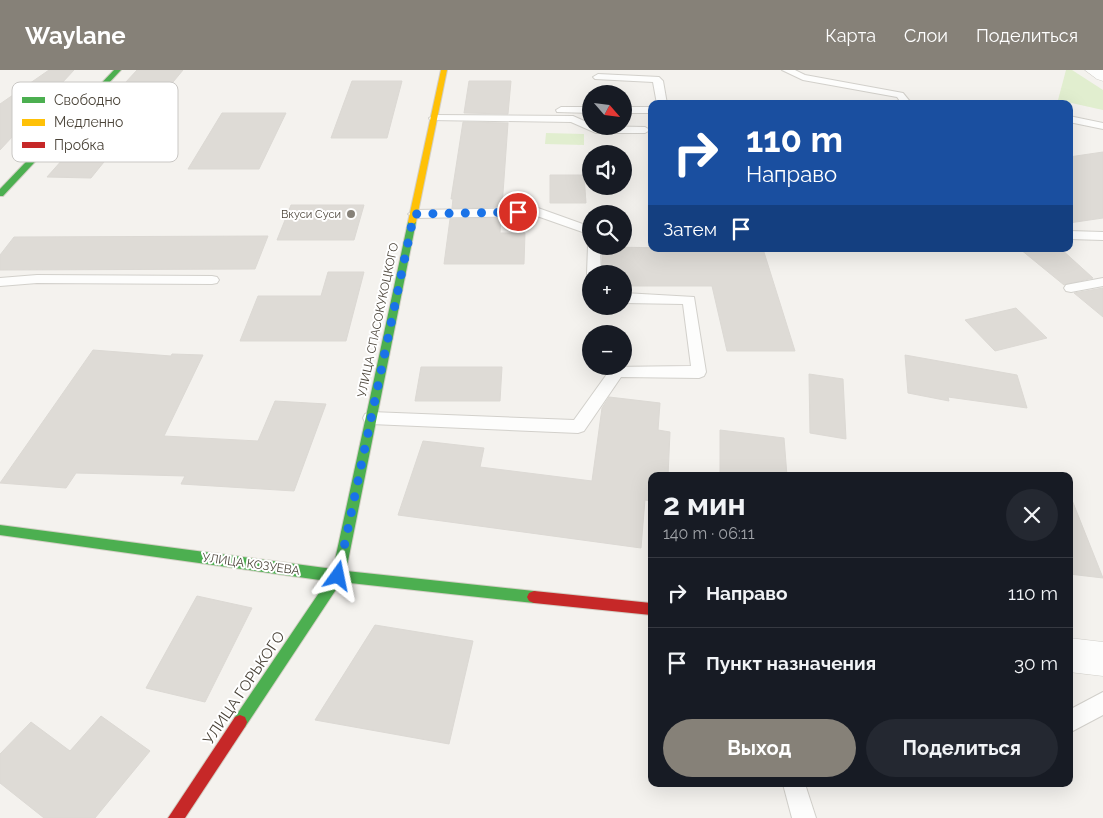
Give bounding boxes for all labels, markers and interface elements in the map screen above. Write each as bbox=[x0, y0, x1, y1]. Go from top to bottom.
text: Waylane bbox=[25, 21, 126, 50]
text: Карта bbox=[825, 25, 876, 46]
text: Слои bbox=[904, 25, 948, 46]
text: Поделиться bbox=[976, 25, 1078, 46]
legend bbox=[12, 82, 178, 162]
north arrow bbox=[582, 85, 632, 135]
map controls bbox=[582, 85, 632, 375]
text: Свободно bbox=[54, 92, 121, 108]
text: Медленно bbox=[54, 114, 123, 130]
text: 110 m bbox=[746, 119, 843, 160]
icon: right bbox=[663, 120, 728, 185]
text: Пробка bbox=[54, 137, 104, 153]
button: sound bbox=[582, 145, 632, 195]
text: Направо bbox=[746, 161, 837, 187]
pin bbox=[497, 191, 539, 233]
icon: arrive bbox=[504, 198, 532, 226]
button: search bbox=[582, 205, 632, 255]
place label: Вкуси Суси bbox=[281, 208, 341, 221]
marker: Вкуси Суси bbox=[345, 208, 357, 220]
icon: arrive bbox=[727, 215, 755, 243]
text: Затем bbox=[663, 218, 717, 240]
street label: УЛИЦА СПАСОКУКОЦКОГО bbox=[355, 241, 401, 399]
button: + bbox=[582, 265, 632, 315]
button: − bbox=[582, 325, 632, 375]
text: 2 мин bbox=[663, 487, 746, 522]
button: close bbox=[1006, 489, 1058, 541]
text: 140 m · 06:11 bbox=[663, 524, 755, 543]
position arrow bbox=[311, 549, 363, 601]
street label: УЛИЦА КОЗУЕВА bbox=[201, 550, 301, 578]
icon: right bbox=[663, 579, 691, 607]
text: Направо bbox=[706, 582, 787, 604]
text: 110 m bbox=[1008, 582, 1058, 604]
street label: УЛИЦА ГОРЬКОГО bbox=[199, 628, 289, 748]
icon: arrive bbox=[663, 649, 691, 677]
text: Пункт назначения bbox=[706, 652, 876, 674]
text: 30 m bbox=[1014, 652, 1058, 674]
button: Выход bbox=[663, 719, 856, 777]
button: Поделиться bbox=[866, 719, 1058, 777]

